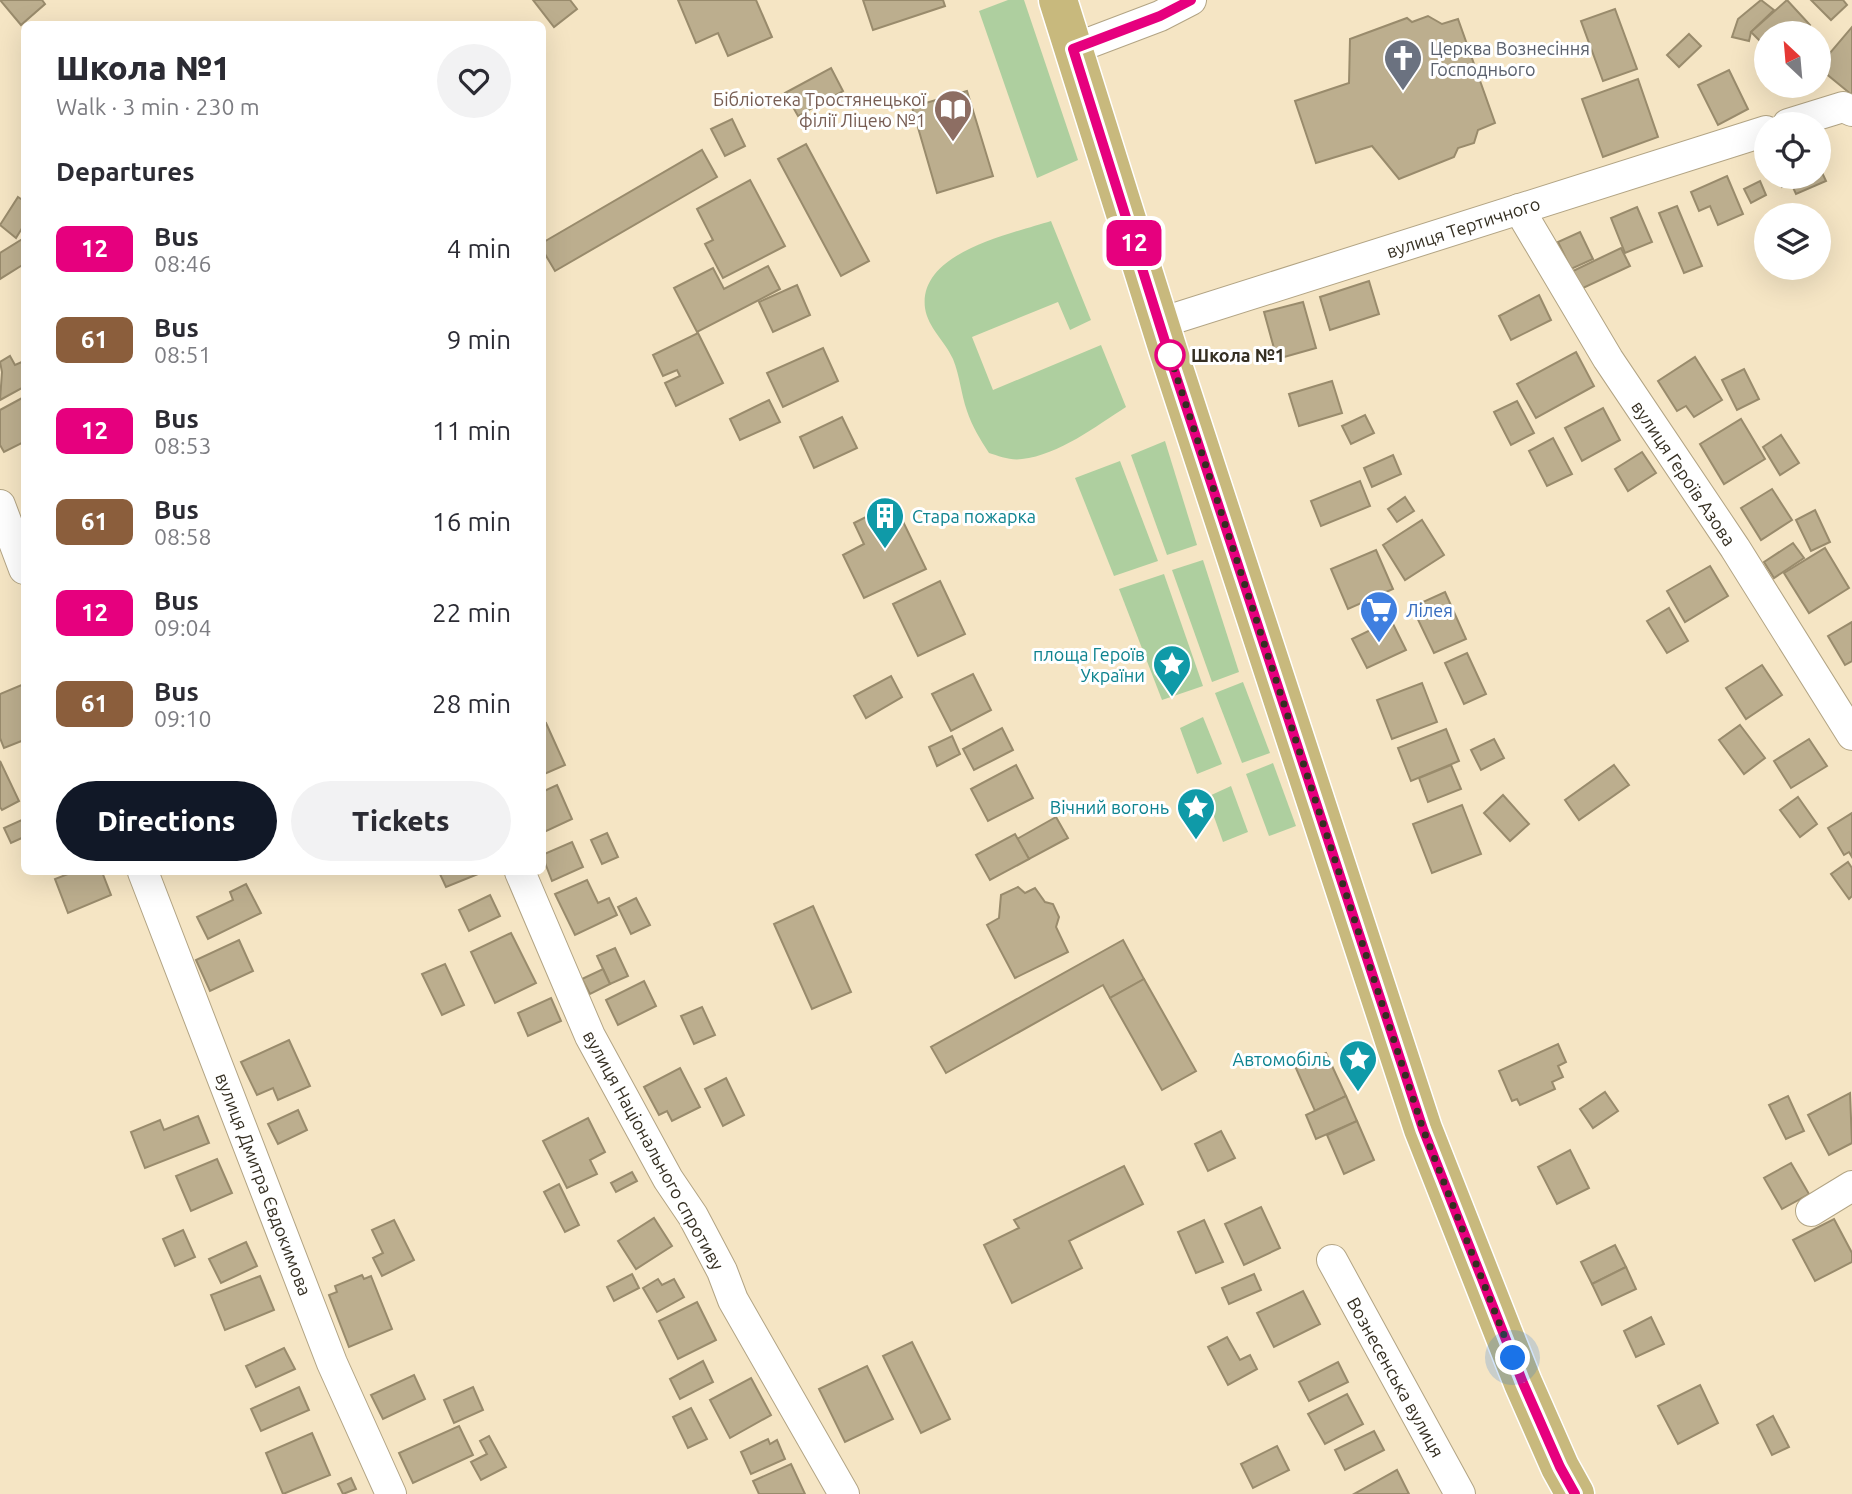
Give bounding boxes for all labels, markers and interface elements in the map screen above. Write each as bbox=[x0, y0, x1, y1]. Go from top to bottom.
north arrow bbox=[1754, 21, 1830, 98]
map controls bbox=[1754, 21, 1831, 280]
church icon: Церква Вознесіння Господнього bbox=[1382, 37, 1424, 92]
place label: Церква Вознесіння Господнього bbox=[1430, 38, 1590, 79]
button: heart bbox=[437, 44, 511, 118]
text: Школа №1 bbox=[56, 49, 230, 86]
library icon: Бібліотека Тростянецької філії Ліцею №1 bbox=[932, 88, 974, 143]
place label: Бібліотека Тростянецької філії Ліцею №1 bbox=[713, 89, 927, 130]
text: Walk · 3 min · 230 m bbox=[56, 94, 260, 119]
button: locate bbox=[1754, 112, 1831, 189]
text: Departures bbox=[56, 157, 194, 186]
street label: вулиця Тертичного bbox=[1384, 193, 1542, 261]
button: layers bbox=[1754, 203, 1831, 280]
line badge: 12 bbox=[1102, 220, 1166, 266]
text: Bus bbox=[154, 222, 199, 251]
text: 12 bbox=[1120, 229, 1148, 256]
text: 4 min bbox=[447, 234, 511, 263]
text: 12 bbox=[81, 235, 108, 262]
text: 08:46 bbox=[154, 251, 212, 276]
text: Bus bbox=[154, 313, 199, 342]
text: 9 min bbox=[447, 325, 511, 354]
text: 61 bbox=[81, 326, 108, 353]
marker: Школа №1 bbox=[1155, 340, 1185, 370]
text: 08:51 bbox=[154, 342, 212, 367]
place label: Школа №1 bbox=[1191, 345, 1285, 365]
street label: вулиця Героїв Азова bbox=[1628, 397, 1740, 549]
text: Bus bbox=[154, 404, 199, 433]
text: 11 min bbox=[432, 416, 511, 445]
text: 12 bbox=[81, 417, 108, 444]
text: 08:53 bbox=[154, 433, 212, 458]
text: Bus bbox=[154, 495, 199, 524]
building icon: Стара пожарка bbox=[864, 495, 906, 550]
place label: Стара пожарка bbox=[912, 506, 1036, 526]
text: 16 min bbox=[432, 507, 511, 536]
text: 61 bbox=[81, 508, 108, 535]
text: 08:58 bbox=[154, 524, 212, 549]
text: Bus bbox=[154, 586, 199, 615]
supermarket icon: Лілея bbox=[1358, 589, 1400, 644]
text: 22 min bbox=[432, 598, 511, 627]
text: 12 bbox=[81, 599, 108, 626]
place label: Лілея bbox=[1406, 600, 1453, 620]
text: 09:04 bbox=[154, 615, 212, 640]
place icon: площа Героїв України bbox=[1151, 643, 1193, 698]
place label: площа Героїв України bbox=[1033, 644, 1145, 685]
text: Bus bbox=[154, 677, 199, 706]
text: 28 min bbox=[432, 689, 511, 718]
text: 61 bbox=[81, 690, 108, 717]
text: 09:10 bbox=[154, 706, 212, 731]
button: Directions bbox=[56, 781, 277, 861]
button: Tickets bbox=[291, 781, 511, 861]
place icon: Вічний вогонь bbox=[1175, 786, 1217, 841]
place label: Вічний вогонь bbox=[1050, 797, 1169, 817]
street label: вулиця Національного спротиву bbox=[580, 1027, 728, 1273]
place icon: Автомобіль bbox=[1337, 1038, 1379, 1093]
place label: Автомобіль bbox=[1232, 1049, 1331, 1069]
street label: вулиця Дмитра Євдокимова bbox=[212, 1070, 316, 1298]
street label: Вознесенська вулиця bbox=[1344, 1294, 1448, 1460]
your location bbox=[1495, 1340, 1530, 1375]

